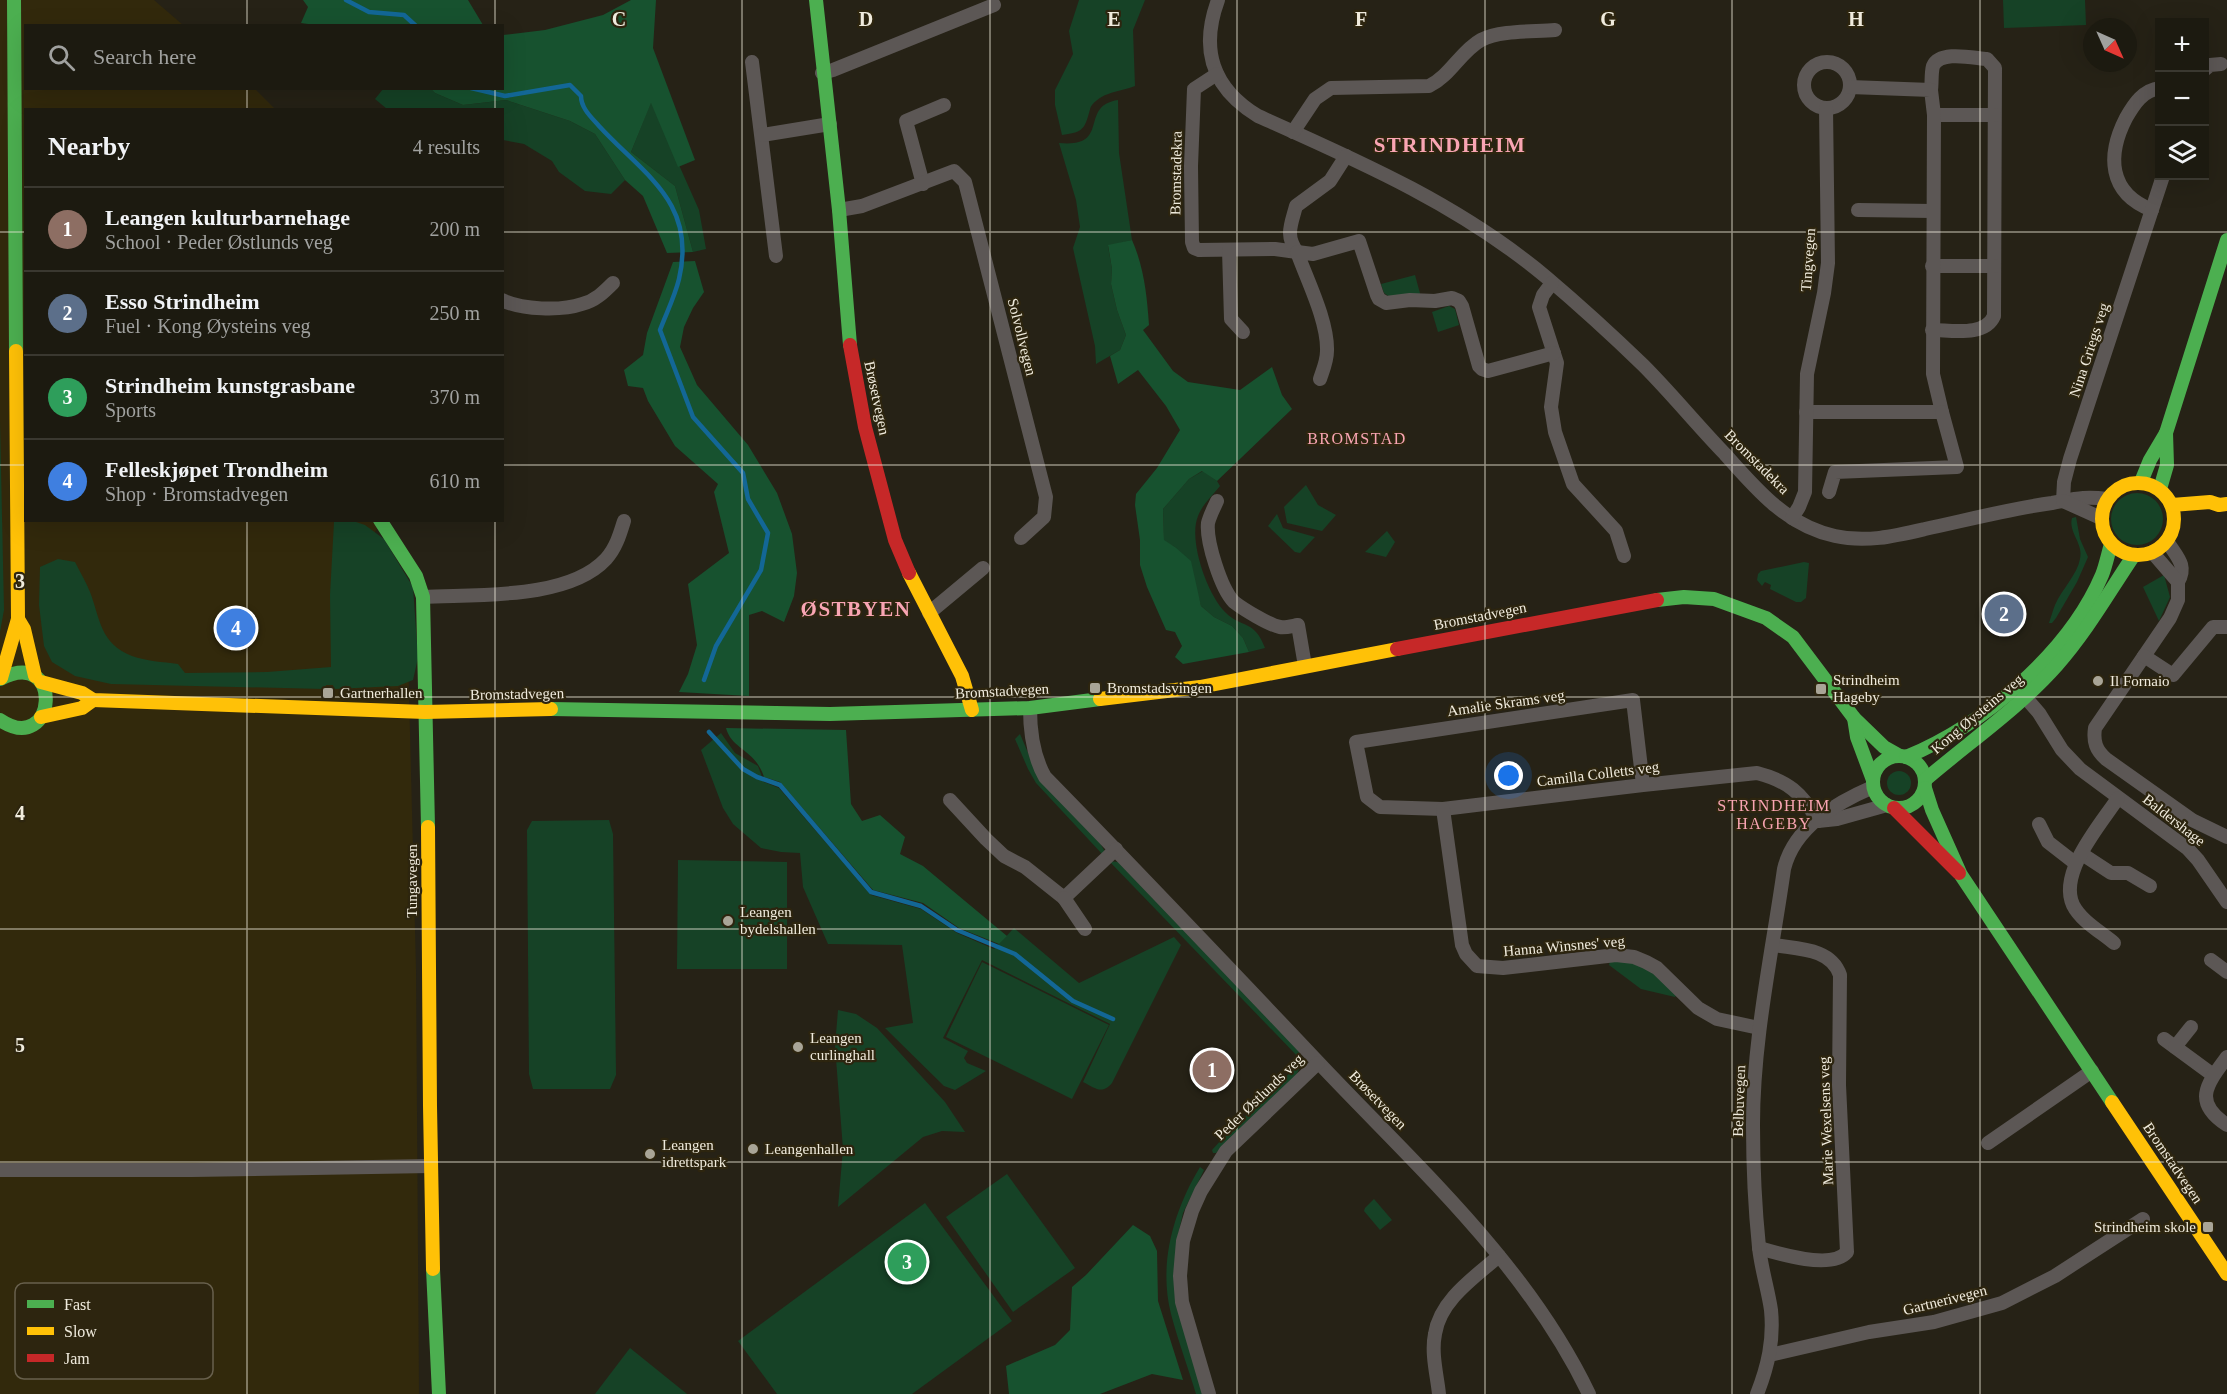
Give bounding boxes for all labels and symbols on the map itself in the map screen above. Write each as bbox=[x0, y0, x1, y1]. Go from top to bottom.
text: C bbox=[612, 8, 626, 30]
text: D bbox=[859, 8, 873, 30]
text: E bbox=[1107, 8, 1121, 30]
text: F bbox=[1355, 8, 1367, 30]
text: G bbox=[1600, 8, 1616, 30]
text: H bbox=[1848, 8, 1864, 30]
north arrow bbox=[2083, 18, 2137, 72]
street label: Bromstadekra bbox=[1167, 130, 1185, 215]
district label: STRINDHEIM bbox=[1374, 133, 1526, 157]
street label: Tingvegen bbox=[1798, 227, 1818, 292]
street label: Solvollvegen bbox=[1005, 297, 1039, 378]
street label: Nina Griegs veg bbox=[2066, 300, 2112, 399]
street label: Brøsetvegen bbox=[861, 360, 893, 437]
street label: Bromstadekra bbox=[1722, 427, 1793, 498]
district label: BROMSTAD bbox=[1307, 430, 1407, 447]
text: 3 bbox=[15, 570, 25, 592]
pin: 2 bbox=[1984, 592, 2024, 636]
district label: ØSTBYEN bbox=[801, 597, 911, 621]
street label: Bromstadvegen bbox=[1432, 599, 1528, 633]
pin: 4 bbox=[216, 606, 256, 650]
street label: Kong Øysteins veg bbox=[1928, 671, 2027, 757]
place label: Strindheim Hageby bbox=[1833, 672, 1900, 705]
place label: Il Fornaio bbox=[2110, 673, 2170, 689]
marker: Il Fornaio bbox=[2091, 674, 2105, 688]
place label: Bromstadsvingen bbox=[1107, 680, 1212, 696]
street label: Bromstadvegen bbox=[955, 681, 1050, 701]
marker: Bromstadsvingen bbox=[1088, 681, 1102, 695]
marker: Strindheim Hageby bbox=[1814, 682, 1828, 696]
place label: Gartnerhallen bbox=[340, 685, 423, 701]
street label: Bromstadvegen bbox=[470, 685, 565, 703]
marker: Gartnerhallen bbox=[321, 686, 335, 700]
street label: Amalie Skrams veg bbox=[1446, 687, 1566, 719]
street label: Camilla Colletts veg bbox=[1536, 758, 1661, 789]
your location bbox=[1494, 761, 1523, 790]
street label: Baldershage bbox=[2140, 791, 2208, 849]
district label: STRINDHEIM HAGEBY bbox=[1717, 797, 1831, 832]
text: 4 bbox=[15, 802, 25, 824]
street label: Tungavegen bbox=[404, 844, 420, 918]
place label: Leangen bydelshallen bbox=[740, 904, 816, 937]
marker: Leangen bydelshallen bbox=[721, 914, 735, 928]
street label: Hanna Winsnes' veg bbox=[1503, 933, 1626, 959]
place label: Leangen curlinghall bbox=[810, 1030, 875, 1063]
text: 5 bbox=[15, 1034, 25, 1056]
marker: Leangen curlinghall bbox=[791, 1040, 805, 1054]
pin: 1 bbox=[1192, 1048, 1232, 1092]
street label: Peder Østlunds veg bbox=[1211, 1050, 1307, 1143]
street label: Marie Wexelsens veg bbox=[1816, 1056, 1836, 1185]
street label: Belbuvegen bbox=[1730, 1064, 1748, 1137]
street label: Brøsetvegen bbox=[1346, 1067, 1410, 1133]
street label: Bromstadvegen bbox=[2140, 1119, 2206, 1207]
place label: Leangen idrettspark bbox=[662, 1137, 727, 1170]
place label: Leangenhallen bbox=[765, 1141, 854, 1157]
marker: Leangenhallen bbox=[746, 1142, 760, 1156]
marker: Leangen idrettspark bbox=[643, 1147, 657, 1161]
place label: Strindheim skole bbox=[2094, 1219, 2196, 1235]
marker: Strindheim skole bbox=[2201, 1220, 2215, 1234]
pin: 3 bbox=[888, 1240, 926, 1284]
street label: Gartnerivegen bbox=[1901, 1282, 1989, 1318]
legend bbox=[15, 1283, 213, 1379]
text: Fast bbox=[64, 1296, 91, 1313]
text: Slow bbox=[64, 1323, 97, 1340]
text: Jam bbox=[64, 1350, 90, 1367]

